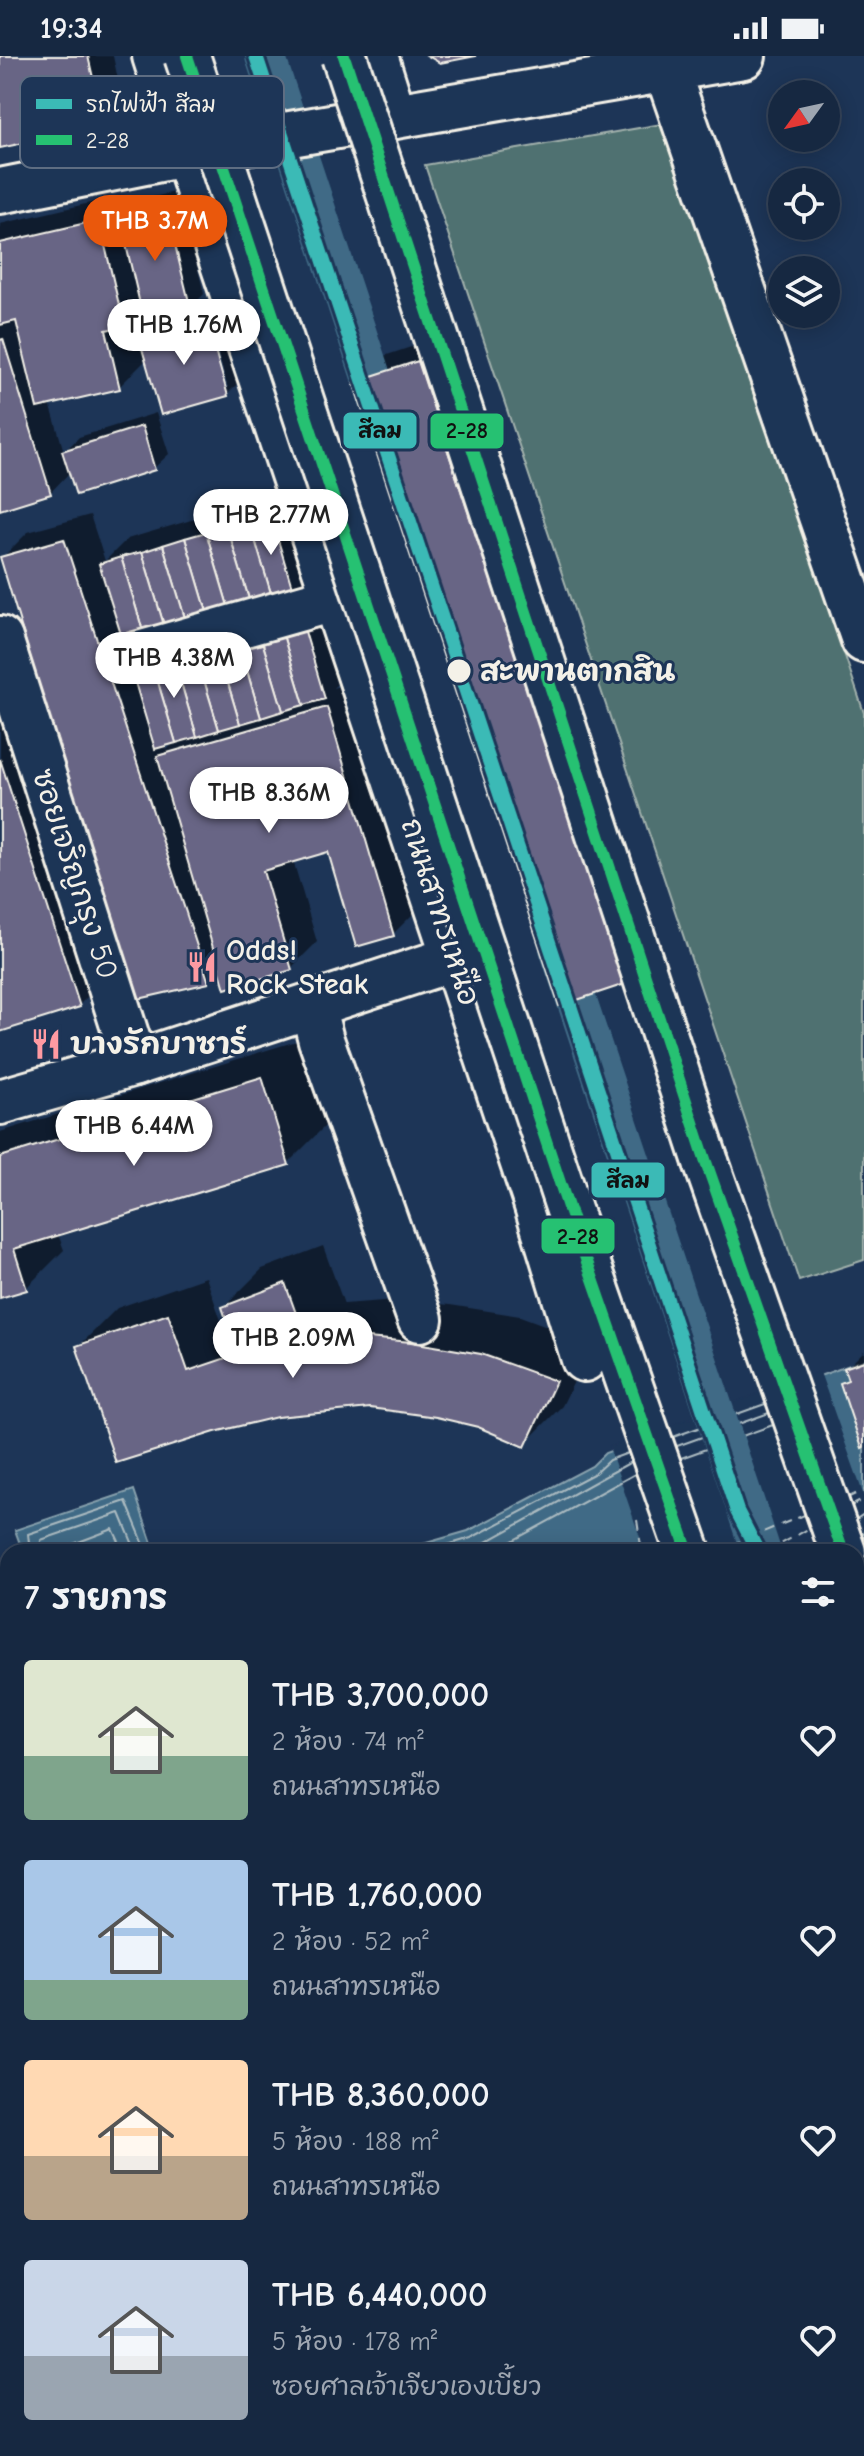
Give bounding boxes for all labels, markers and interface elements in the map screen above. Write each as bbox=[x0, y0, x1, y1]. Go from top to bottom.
text: 19:34 bbox=[40, 11, 103, 46]
legend bbox=[20, 76, 284, 168]
north arrow bbox=[768, 80, 840, 152]
map controls bbox=[768, 80, 840, 328]
text: รถไฟฟ้า สีลม bbox=[86, 89, 216, 118]
text: 2-28 bbox=[86, 128, 129, 154]
button: locate bbox=[768, 168, 840, 240]
pin: THB 3.7M bbox=[72, 195, 238, 263]
text: THB 3.7M bbox=[101, 206, 209, 236]
button: layers bbox=[768, 256, 840, 328]
pin: THB 1.76M bbox=[92, 299, 276, 367]
text: THB 1.76M bbox=[125, 310, 243, 340]
line badge: สีลม bbox=[342, 411, 418, 450]
line badge: 2-28 bbox=[429, 412, 505, 450]
text: สีลม bbox=[358, 417, 402, 444]
text: 2-28 bbox=[446, 418, 488, 444]
pin: THB 2.77M bbox=[179, 489, 363, 557]
text: THB 2.77M bbox=[211, 500, 331, 530]
pin: THB 4.38M bbox=[82, 632, 266, 700]
text: THB 4.38M bbox=[113, 643, 235, 673]
place label: สะพานตากสิน bbox=[480, 654, 675, 689]
marker: สะพานตากสิน bbox=[445, 657, 473, 685]
street label: ซอยเจริญกรุง 50 bbox=[21, 764, 126, 985]
pin: THB 8.36M bbox=[177, 767, 361, 835]
text: THB 8.36M bbox=[208, 778, 330, 808]
street label: ถนนสาทรเหนือ bbox=[393, 813, 489, 1010]
place label: Odds! Rock Steak bbox=[226, 933, 369, 1002]
restaurant icon: Odds! Rock Steak bbox=[185, 950, 219, 984]
place label: บางรักบาซาร์ bbox=[70, 1025, 247, 1062]
restaurant icon: บางรักบาซาร์ bbox=[29, 1027, 63, 1061]
pin: THB 6.44M bbox=[42, 1100, 226, 1168]
text: THB 6.44M bbox=[74, 1111, 194, 1141]
line badge: สีลม bbox=[590, 1161, 666, 1199]
text: สีลม bbox=[606, 1167, 650, 1194]
line badge: 2-28 bbox=[540, 1217, 616, 1255]
text: 2-28 bbox=[557, 1224, 599, 1250]
pin: THB 2.09M bbox=[201, 1312, 385, 1380]
text: THB 2.09M bbox=[231, 1323, 355, 1353]
icon: filters bbox=[796, 1570, 840, 1614]
text: 7 รายการ bbox=[24, 1578, 168, 1618]
text: THB 3,700,000 bbox=[272, 1675, 489, 1715]
icon: home bbox=[88, 1692, 184, 1788]
icon: heart bbox=[796, 1718, 840, 1762]
text: 2 ห้อง · 74 m² bbox=[272, 1727, 424, 1757]
text: ถนนสาทรเหนือ bbox=[272, 1772, 441, 1802]
text: THB 1,760,000 bbox=[272, 1875, 483, 1915]
icon: home bbox=[88, 1892, 184, 1988]
icon: heart bbox=[796, 1918, 840, 1962]
text: 2 ห้อง · 52 m² bbox=[272, 1927, 429, 1957]
text: ถนนสาทรเหนือ bbox=[272, 1972, 441, 2002]
text: THB 8,360,000 bbox=[272, 2075, 490, 2115]
icon: home bbox=[88, 2092, 184, 2188]
icon: heart bbox=[796, 2118, 840, 2162]
text: 5 ห้อง · 188 m² bbox=[272, 2127, 439, 2157]
text: ถนนสาทรเหนือ bbox=[272, 2172, 441, 2202]
text: THB 6,440,000 bbox=[272, 2275, 487, 2315]
icon: home bbox=[88, 2292, 184, 2388]
icon: heart bbox=[796, 2318, 840, 2362]
text: 5 ห้อง · 178 m² bbox=[272, 2327, 437, 2357]
text: ซอยศาลเจ้าเจียวเองเบี้ยว bbox=[272, 2372, 541, 2402]

